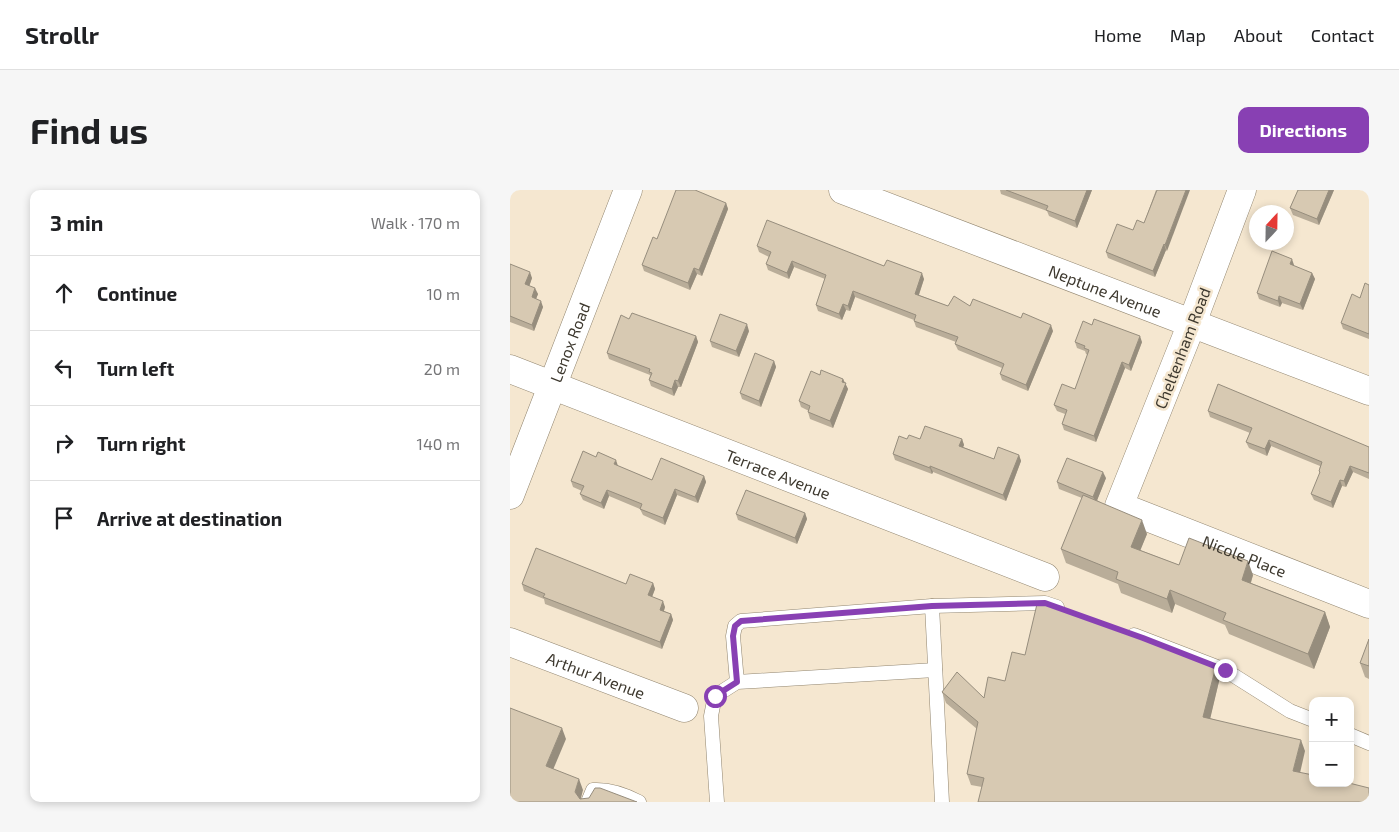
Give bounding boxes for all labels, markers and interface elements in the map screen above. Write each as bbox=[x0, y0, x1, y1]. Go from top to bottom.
text: Strollr bbox=[25, 20, 99, 49]
text: Home bbox=[1094, 24, 1142, 46]
text: Map bbox=[1170, 24, 1206, 46]
text: About bbox=[1234, 24, 1283, 46]
text: Contact bbox=[1311, 24, 1374, 46]
button: Directions bbox=[1238, 107, 1369, 153]
text: Find us bbox=[30, 109, 148, 151]
north arrow bbox=[1249, 205, 1294, 250]
text: 3 min bbox=[50, 210, 103, 235]
text: Walk · 170 m bbox=[371, 213, 460, 232]
street label: Neptune Avenue bbox=[1046, 260, 1165, 320]
icon: ahead bbox=[50, 279, 78, 307]
text: Continue bbox=[97, 282, 177, 305]
text: 10 m bbox=[426, 284, 460, 303]
street label: Cheltenham Road bbox=[1150, 285, 1214, 411]
street label: Lenox Road bbox=[545, 299, 593, 385]
icon: left bbox=[50, 354, 78, 382]
text: Turn left bbox=[97, 357, 174, 380]
text: 20 m bbox=[424, 359, 460, 378]
icon: right bbox=[50, 429, 78, 457]
text: Turn right bbox=[97, 432, 185, 455]
text: 140 m bbox=[417, 434, 460, 453]
street label: Terrace Avenue bbox=[723, 444, 834, 502]
icon: arrive bbox=[50, 504, 78, 532]
text: Arrive at destination bbox=[97, 507, 282, 530]
street label: Nicole Place bbox=[1200, 530, 1289, 580]
street label: Arthur Avenue bbox=[544, 647, 648, 702]
route end bbox=[1214, 659, 1237, 682]
route start bbox=[704, 685, 727, 708]
map controls bbox=[1309, 697, 1354, 787]
button: + bbox=[1309, 697, 1354, 742]
button: − bbox=[1309, 742, 1354, 787]

